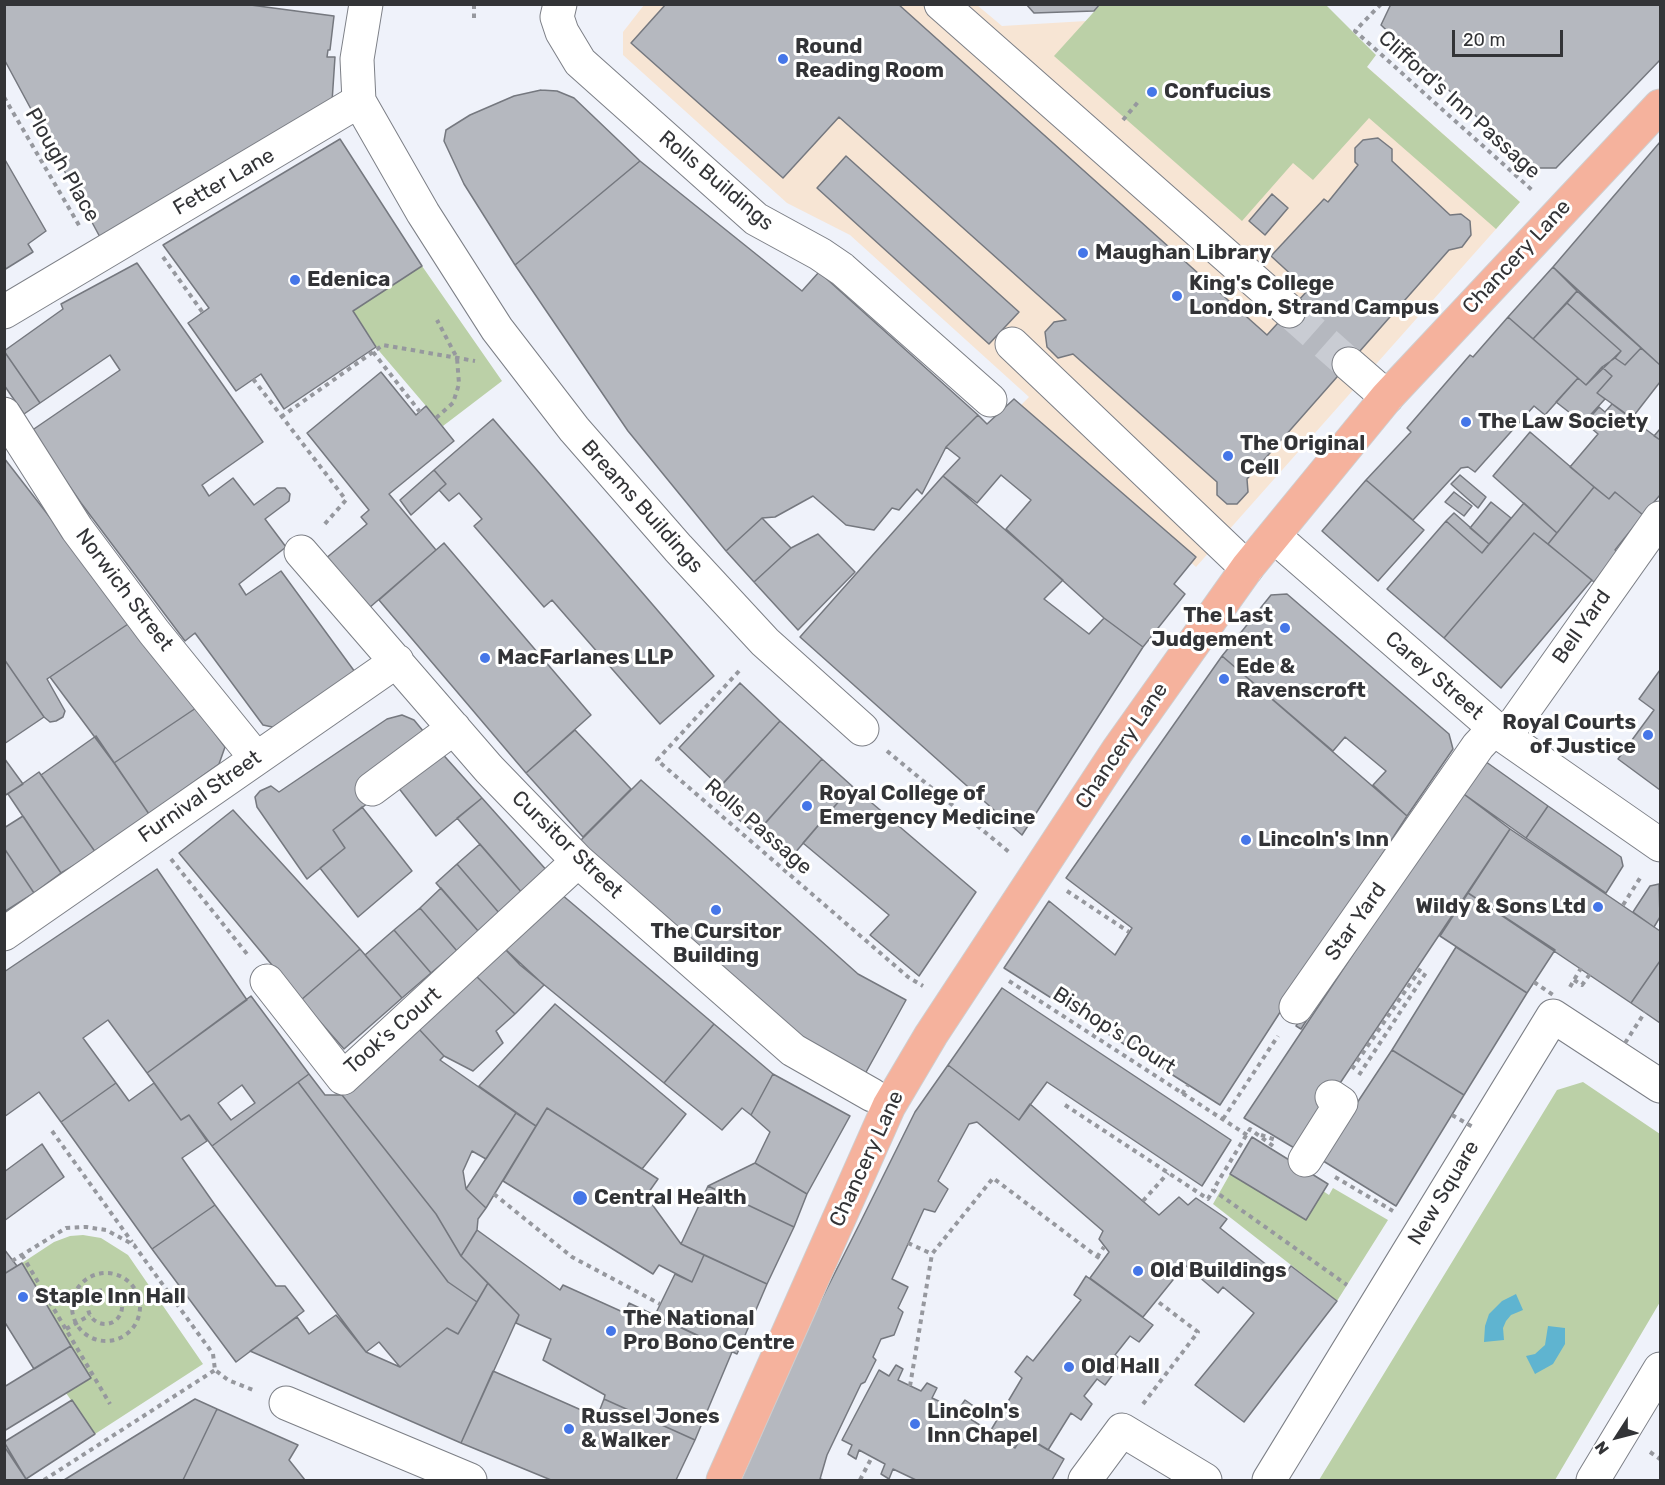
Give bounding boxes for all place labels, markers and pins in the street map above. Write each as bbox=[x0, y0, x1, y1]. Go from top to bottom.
place label: Round Reading Room bbox=[795, 34, 944, 84]
marker: Round Reading Room bbox=[776, 52, 790, 66]
place label: Confucius bbox=[1164, 79, 1271, 105]
marker: Confucius bbox=[1145, 85, 1159, 99]
place label: Maughan Library bbox=[1095, 240, 1271, 266]
marker: Maughan Library bbox=[1076, 246, 1090, 260]
place label: Edenica bbox=[307, 267, 390, 293]
place label: King's College London, Strand Campus bbox=[1189, 271, 1439, 321]
marker: Edenica bbox=[288, 273, 302, 287]
marker: King's College London, Strand Campus bbox=[1170, 289, 1184, 303]
place label: The Law Society bbox=[1478, 409, 1648, 435]
marker: The Law Society bbox=[1459, 415, 1473, 429]
place label: The Original Cell bbox=[1240, 431, 1365, 481]
marker: The Original Cell bbox=[1221, 449, 1235, 463]
place label: The Last Judgement bbox=[1152, 603, 1273, 653]
marker: The Last Judgement bbox=[1278, 621, 1292, 635]
place label: MacFarlanes LLP bbox=[497, 645, 673, 671]
marker: MacFarlanes LLP bbox=[478, 651, 492, 665]
place label: Ede & Ravenscroft bbox=[1236, 654, 1366, 704]
marker: Ede & Ravenscroft bbox=[1217, 672, 1231, 686]
place label: Royal Courts of Justice bbox=[1502, 710, 1636, 760]
marker: Royal Courts of Justice bbox=[1641, 728, 1655, 742]
place label: Royal College of Emergency Medicine bbox=[819, 781, 1035, 831]
marker: Royal College of Emergency Medicine bbox=[800, 799, 814, 813]
place label: Lincoln's Inn bbox=[1258, 827, 1389, 853]
marker: Lincoln's Inn bbox=[1239, 833, 1253, 847]
place label: Wildy & Sons Ltd bbox=[1415, 894, 1586, 920]
marker: Wildy & Sons Ltd bbox=[1591, 900, 1605, 914]
marker: The Cursitor Building bbox=[709, 903, 723, 917]
place label: The Cursitor Building bbox=[650, 919, 782, 969]
place label: Central Health bbox=[594, 1185, 747, 1211]
marker: Central Health bbox=[571, 1189, 589, 1207]
place label: Old Buildings bbox=[1150, 1258, 1287, 1284]
marker: Old Buildings bbox=[1131, 1264, 1145, 1278]
place label: Staple Inn Hall bbox=[35, 1284, 186, 1310]
marker: Staple Inn Hall bbox=[16, 1290, 30, 1304]
place label: The National Pro Bono Centre bbox=[623, 1306, 795, 1356]
marker: The National Pro Bono Centre bbox=[604, 1324, 618, 1338]
place label: Old Hall bbox=[1081, 1354, 1160, 1380]
marker: Old Hall bbox=[1062, 1360, 1076, 1374]
place label: Lincoln's Inn Chapel bbox=[927, 1399, 1038, 1449]
place label: Russel Jones & Walker bbox=[581, 1404, 720, 1454]
marker: Lincoln's Inn Chapel bbox=[908, 1417, 922, 1431]
marker: Russel Jones & Walker bbox=[562, 1422, 576, 1436]

